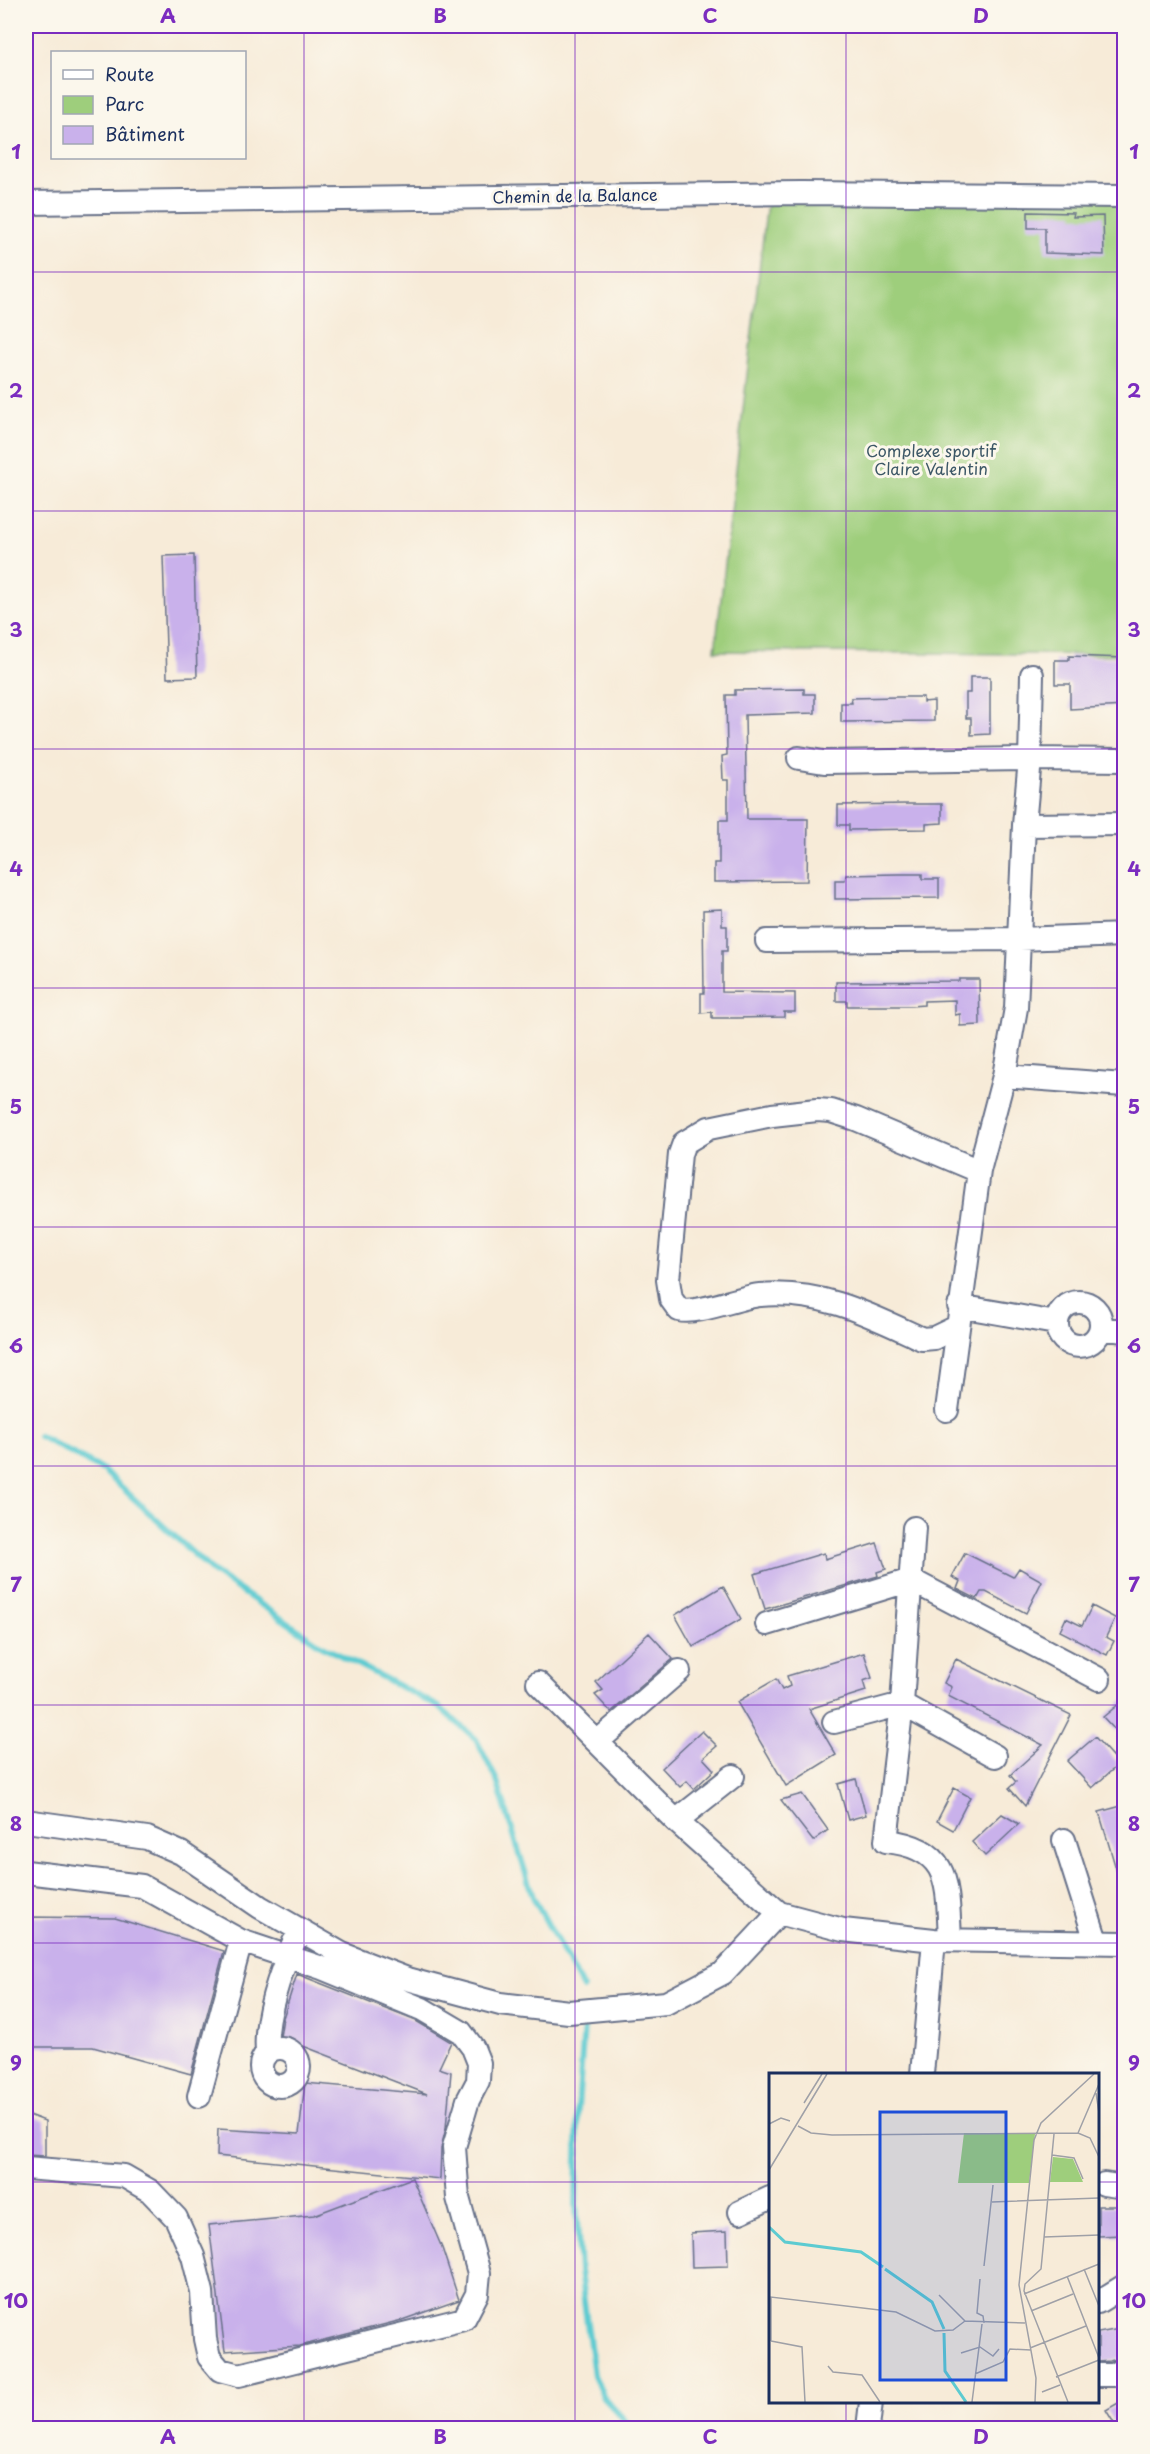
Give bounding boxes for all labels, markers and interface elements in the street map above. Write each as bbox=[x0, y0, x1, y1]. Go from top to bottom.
text: A bbox=[160, 0, 176, 30]
text: B bbox=[433, 0, 447, 30]
text: C bbox=[702, 0, 718, 30]
text: D bbox=[973, 0, 989, 30]
legend bbox=[51, 51, 246, 159]
text: Route bbox=[105, 60, 155, 87]
text: Parc bbox=[105, 90, 144, 117]
text: Bâtiment bbox=[105, 120, 185, 147]
text: 1 bbox=[11, 136, 21, 166]
text: 1 bbox=[1129, 136, 1139, 166]
street label: Chemin de la Balance bbox=[492, 182, 658, 208]
text: 2 bbox=[9, 375, 23, 405]
text: 2 bbox=[1127, 375, 1141, 405]
park label: Complexe sportif Claire Valentin bbox=[866, 438, 997, 480]
text: 3 bbox=[9, 614, 23, 644]
text: 3 bbox=[1127, 614, 1141, 644]
text: 4 bbox=[9, 853, 23, 883]
text: 4 bbox=[1127, 853, 1141, 883]
text: 5 bbox=[10, 1091, 22, 1121]
text: 5 bbox=[1128, 1091, 1140, 1121]
text: 6 bbox=[9, 1330, 23, 1360]
text: 6 bbox=[1127, 1330, 1141, 1360]
text: 7 bbox=[10, 1569, 22, 1599]
text: 7 bbox=[1128, 1569, 1140, 1599]
text: 8 bbox=[10, 1808, 22, 1838]
text: 8 bbox=[1128, 1808, 1140, 1838]
text: 9 bbox=[10, 2047, 22, 2077]
text: 9 bbox=[1128, 2047, 1140, 2077]
inset map bbox=[769, 2073, 1099, 2403]
text: 10 bbox=[4, 2285, 28, 2315]
text: 10 bbox=[1122, 2285, 1146, 2315]
text: A bbox=[160, 2421, 176, 2451]
text: B bbox=[433, 2421, 447, 2451]
text: C bbox=[702, 2421, 718, 2451]
text: D bbox=[973, 2421, 989, 2451]

